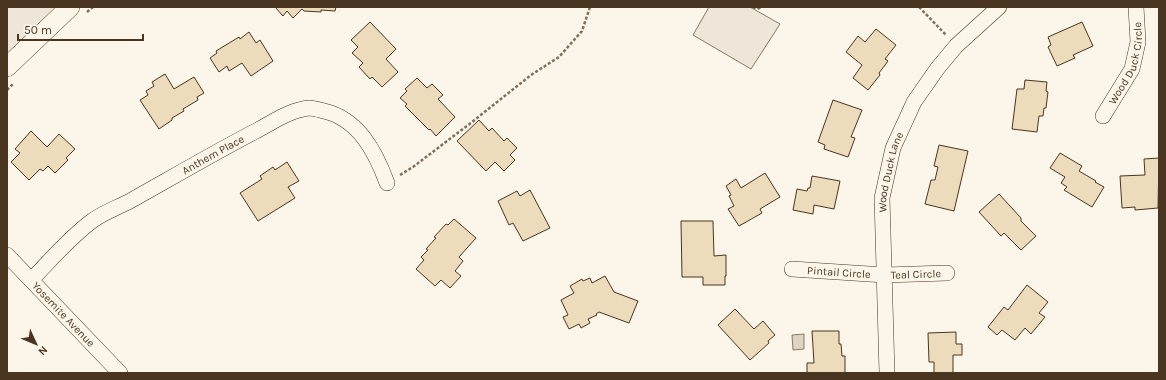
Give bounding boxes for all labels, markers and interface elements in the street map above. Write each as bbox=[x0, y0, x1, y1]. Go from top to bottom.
scale bar bbox=[18, 16, 143, 42]
street label: Wood Duck Circle bbox=[1105, 21, 1145, 106]
text: 50 m bbox=[24, 23, 52, 37]
street label: Wood Duck Lane bbox=[875, 129, 906, 213]
street label: Anthem Place bbox=[179, 132, 246, 177]
street label: Pintail Circle bbox=[807, 263, 871, 281]
street label: Teal Circle bbox=[890, 267, 942, 281]
street label: Yosemite Avenue bbox=[30, 279, 98, 350]
north arrow bbox=[16, 324, 56, 364]
text: N bbox=[35, 343, 50, 358]

